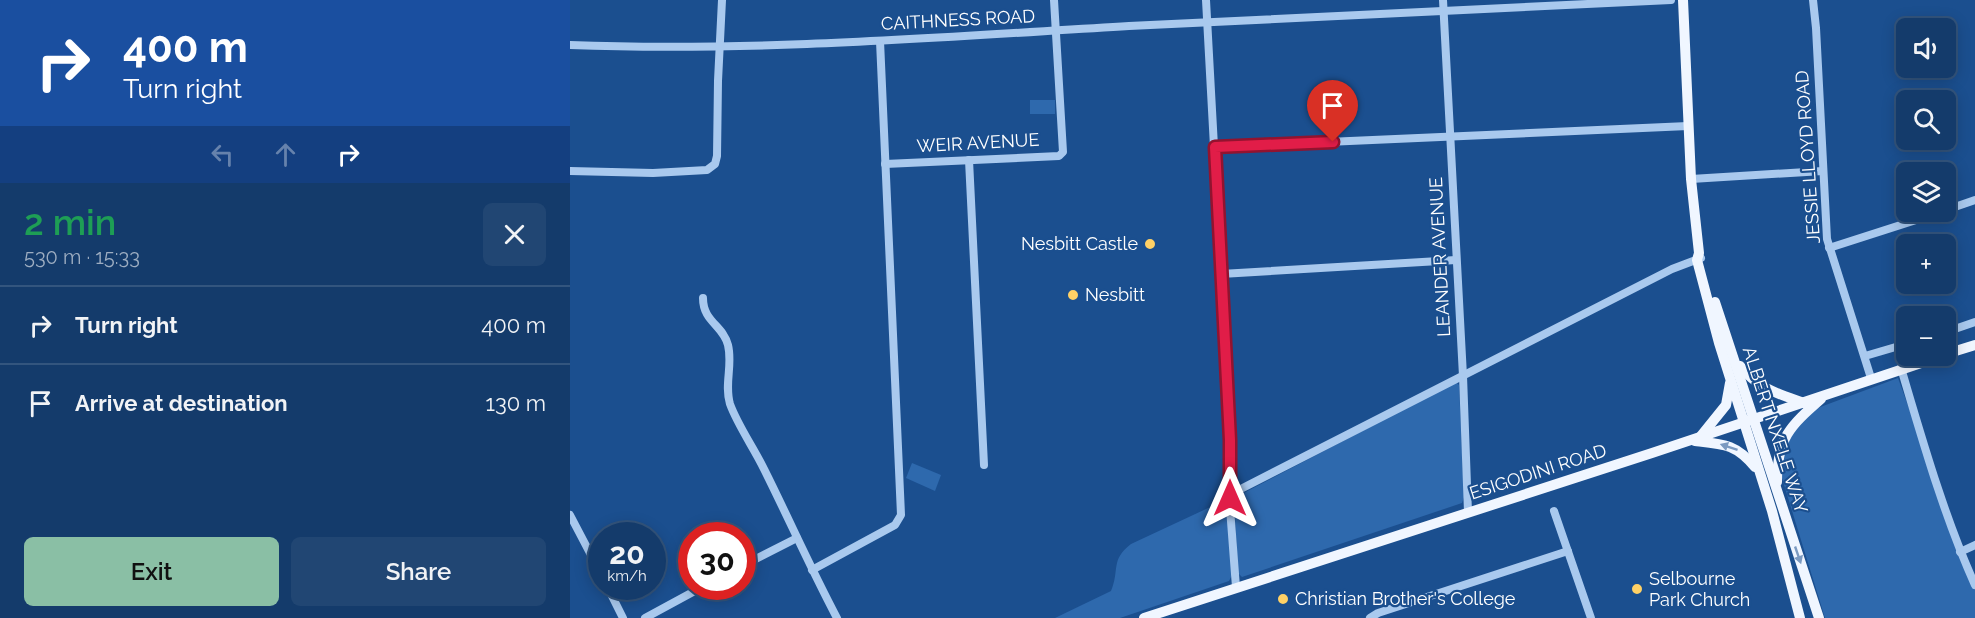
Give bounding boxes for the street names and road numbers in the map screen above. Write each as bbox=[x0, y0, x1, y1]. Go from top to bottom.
street label: CAITHNESS ROAD bbox=[880, 5, 1036, 34]
street label: JESSIE LLOYD ROAD bbox=[1791, 70, 1824, 244]
street label: WEIR AVENUE bbox=[916, 129, 1040, 156]
street label: LEANDER AVENUE bbox=[1425, 177, 1454, 337]
street label: ALBERT NXELE WAY bbox=[1739, 344, 1812, 516]
street label: ESIGODINI ROAD bbox=[1467, 439, 1609, 504]

